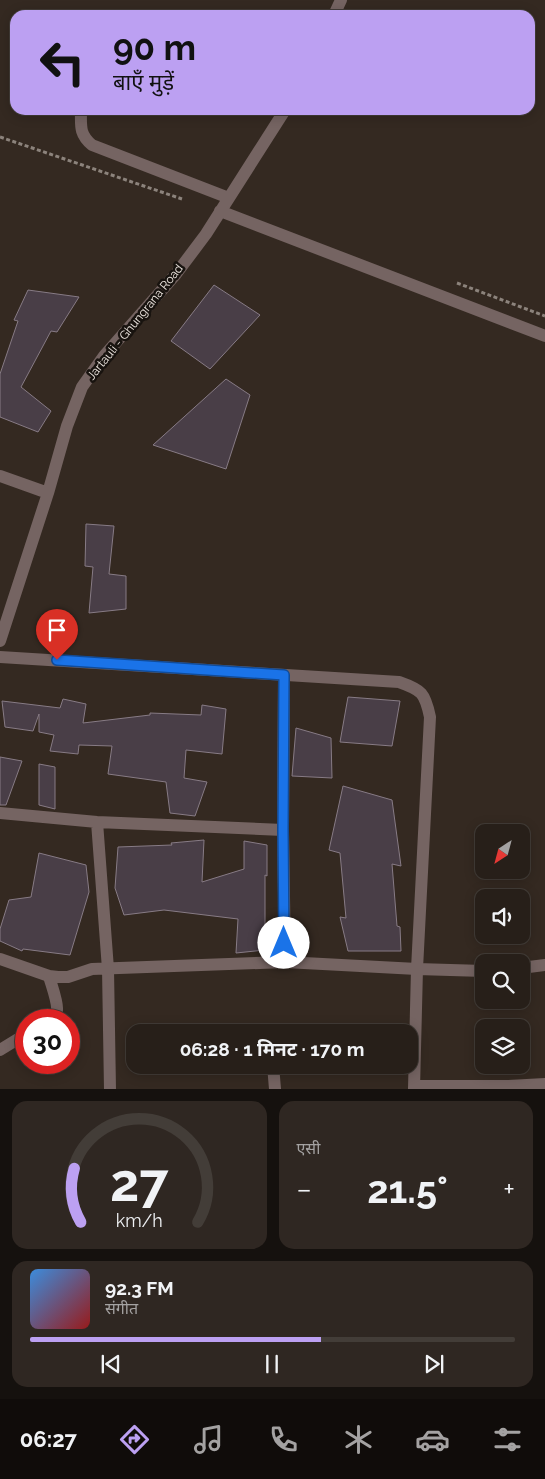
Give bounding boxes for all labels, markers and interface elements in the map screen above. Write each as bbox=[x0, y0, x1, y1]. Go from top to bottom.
text: 90 m bbox=[113, 27, 196, 68]
icon: left bbox=[30, 30, 95, 95]
text: बाएँ मुड़ें bbox=[113, 69, 174, 95]
street label: Jartauli - Ghungrana Road bbox=[84, 261, 186, 383]
pin bbox=[36, 609, 78, 660]
icon: arrive bbox=[43, 616, 71, 644]
north arrow bbox=[475, 824, 530, 879]
map controls bbox=[475, 824, 530, 1074]
button: sound bbox=[475, 889, 530, 944]
position arrow bbox=[257, 916, 309, 968]
button: search bbox=[475, 954, 530, 1009]
speed limit sign: 30 bbox=[15, 1009, 80, 1074]
button: layers bbox=[475, 1019, 530, 1074]
text: 06:28 · 1 मिनट · 170 m bbox=[180, 1038, 364, 1060]
text: एसी bbox=[297, 1139, 320, 1158]
text: 27 bbox=[110, 1152, 169, 1213]
text: 21.5° bbox=[367, 1167, 448, 1212]
text: − bbox=[297, 1173, 312, 1206]
text: + bbox=[503, 1173, 515, 1206]
text: km/h bbox=[116, 1210, 163, 1231]
text: 92.3 FM bbox=[105, 1277, 174, 1299]
text: संगीत bbox=[105, 1299, 138, 1318]
icon: previous bbox=[97, 1350, 125, 1378]
icon: pause bbox=[258, 1350, 286, 1378]
icon: next bbox=[420, 1350, 448, 1378]
icon: directions bbox=[117, 1422, 152, 1457]
icon: music bbox=[191, 1422, 226, 1457]
icon: phone bbox=[266, 1422, 301, 1457]
icon: climate bbox=[341, 1422, 376, 1457]
icon: car bbox=[415, 1422, 450, 1457]
icon: filters bbox=[490, 1422, 525, 1457]
text: 06:27 bbox=[20, 1426, 77, 1452]

